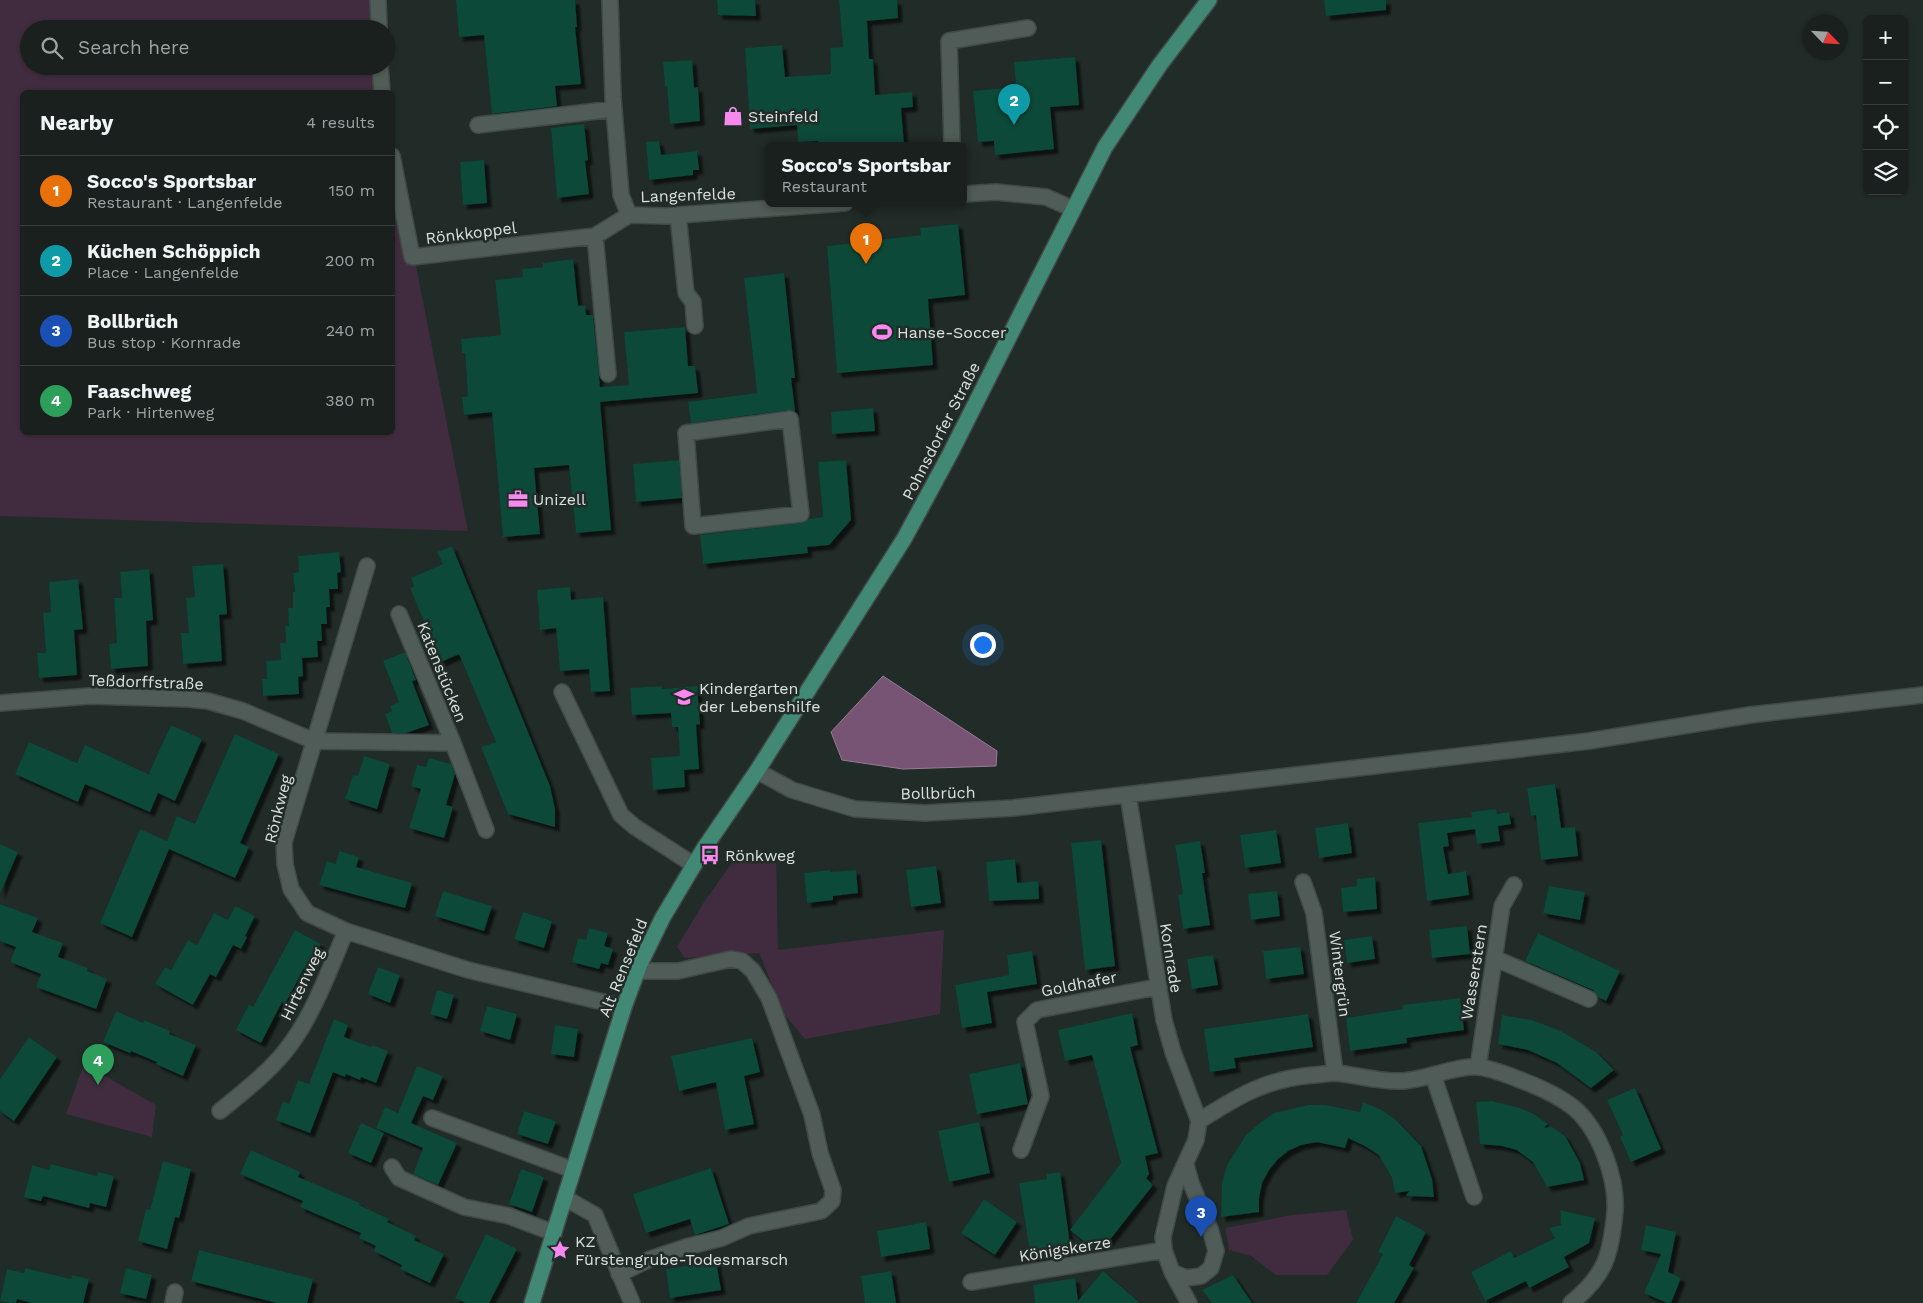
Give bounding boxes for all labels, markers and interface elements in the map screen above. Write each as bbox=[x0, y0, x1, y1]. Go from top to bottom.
north arrow bbox=[1803, 15, 1848, 60]
map controls bbox=[1863, 15, 1908, 195]
button: + bbox=[1863, 15, 1908, 60]
search box bbox=[20, 20, 395, 75]
icon: search bbox=[38, 34, 66, 62]
text: Search here bbox=[78, 36, 189, 59]
button: − bbox=[1863, 60, 1908, 105]
pin: 2 bbox=[998, 84, 1030, 125]
shop icon: Steinfeld bbox=[722, 105, 744, 127]
button: locate bbox=[1863, 105, 1908, 150]
place label: Steinfeld bbox=[748, 107, 818, 126]
text: Nearby bbox=[40, 110, 113, 135]
text: 4 results bbox=[306, 113, 375, 132]
popup bbox=[765, 142, 967, 207]
button: layers bbox=[1863, 150, 1908, 195]
text: Socco's Sportsbar bbox=[781, 154, 951, 177]
text: Socco's Sportsbar bbox=[87, 170, 256, 193]
text: Restaurant bbox=[781, 177, 867, 196]
text: 1 bbox=[53, 181, 59, 200]
text: 150 m bbox=[329, 181, 375, 200]
street label: Langenfelde bbox=[640, 184, 736, 206]
text: Restaurant · Langenfelde bbox=[87, 193, 283, 212]
street label: Rönkkoppel bbox=[424, 218, 518, 248]
pin: 1 bbox=[850, 223, 882, 264]
text: Küchen Schöppich bbox=[87, 240, 261, 263]
text: 2 bbox=[51, 251, 61, 270]
text: 200 m bbox=[325, 251, 375, 270]
text: Place · Langenfelde bbox=[87, 263, 239, 282]
text: Bollbrüch bbox=[87, 310, 178, 333]
text: 3 bbox=[51, 321, 61, 340]
text: 240 m bbox=[326, 321, 375, 340]
sports icon: Hanse-Soccer bbox=[871, 321, 893, 343]
place label: Hanse-Soccer bbox=[897, 323, 1007, 342]
text: Bus stop · Kornrade bbox=[87, 333, 241, 352]
street label: Pohnsdorfer Straße bbox=[898, 359, 984, 503]
text: Faaschweg bbox=[87, 380, 191, 403]
text: 4 bbox=[51, 391, 61, 410]
text: 380 m bbox=[325, 391, 375, 410]
text: Park · Hirtenweg bbox=[87, 403, 214, 422]
office icon: Unizell bbox=[507, 488, 529, 510]
place label: Unizell bbox=[533, 490, 586, 509]
street label: Katenstücken bbox=[413, 619, 471, 725]
your location bbox=[970, 632, 996, 658]
street label: Teßdorffstraße bbox=[88, 670, 204, 694]
place label: Kindergarten der Lebenshilfe bbox=[699, 679, 820, 716]
school or university icon: Kindergarten der Lebenshilfe bbox=[673, 686, 695, 708]
street label: Rönkweg bbox=[260, 772, 296, 845]
street label: Bollbrüch bbox=[900, 783, 976, 803]
bus stop icon: Rönkweg bbox=[699, 844, 721, 866]
place label: Rönkweg bbox=[725, 846, 795, 865]
street label: Alt Rensefeld bbox=[595, 916, 651, 1020]
street label: Kornrade bbox=[1156, 922, 1186, 994]
street label: Wasserstern bbox=[1457, 923, 1491, 1021]
street label: Wintergrün bbox=[1325, 930, 1355, 1018]
street label: Hirtenweg bbox=[276, 944, 328, 1023]
street label: Goldhafer bbox=[1039, 967, 1119, 1001]
pin: 4 bbox=[82, 1044, 114, 1085]
pin: 3 bbox=[1185, 1196, 1217, 1237]
place label: KZ Fürstengrube-Todesmarsch bbox=[575, 1232, 788, 1269]
street label: Königskerze bbox=[1018, 1232, 1112, 1266]
place icon: KZ Fürstengrube-Todesmarsch bbox=[549, 1239, 571, 1261]

